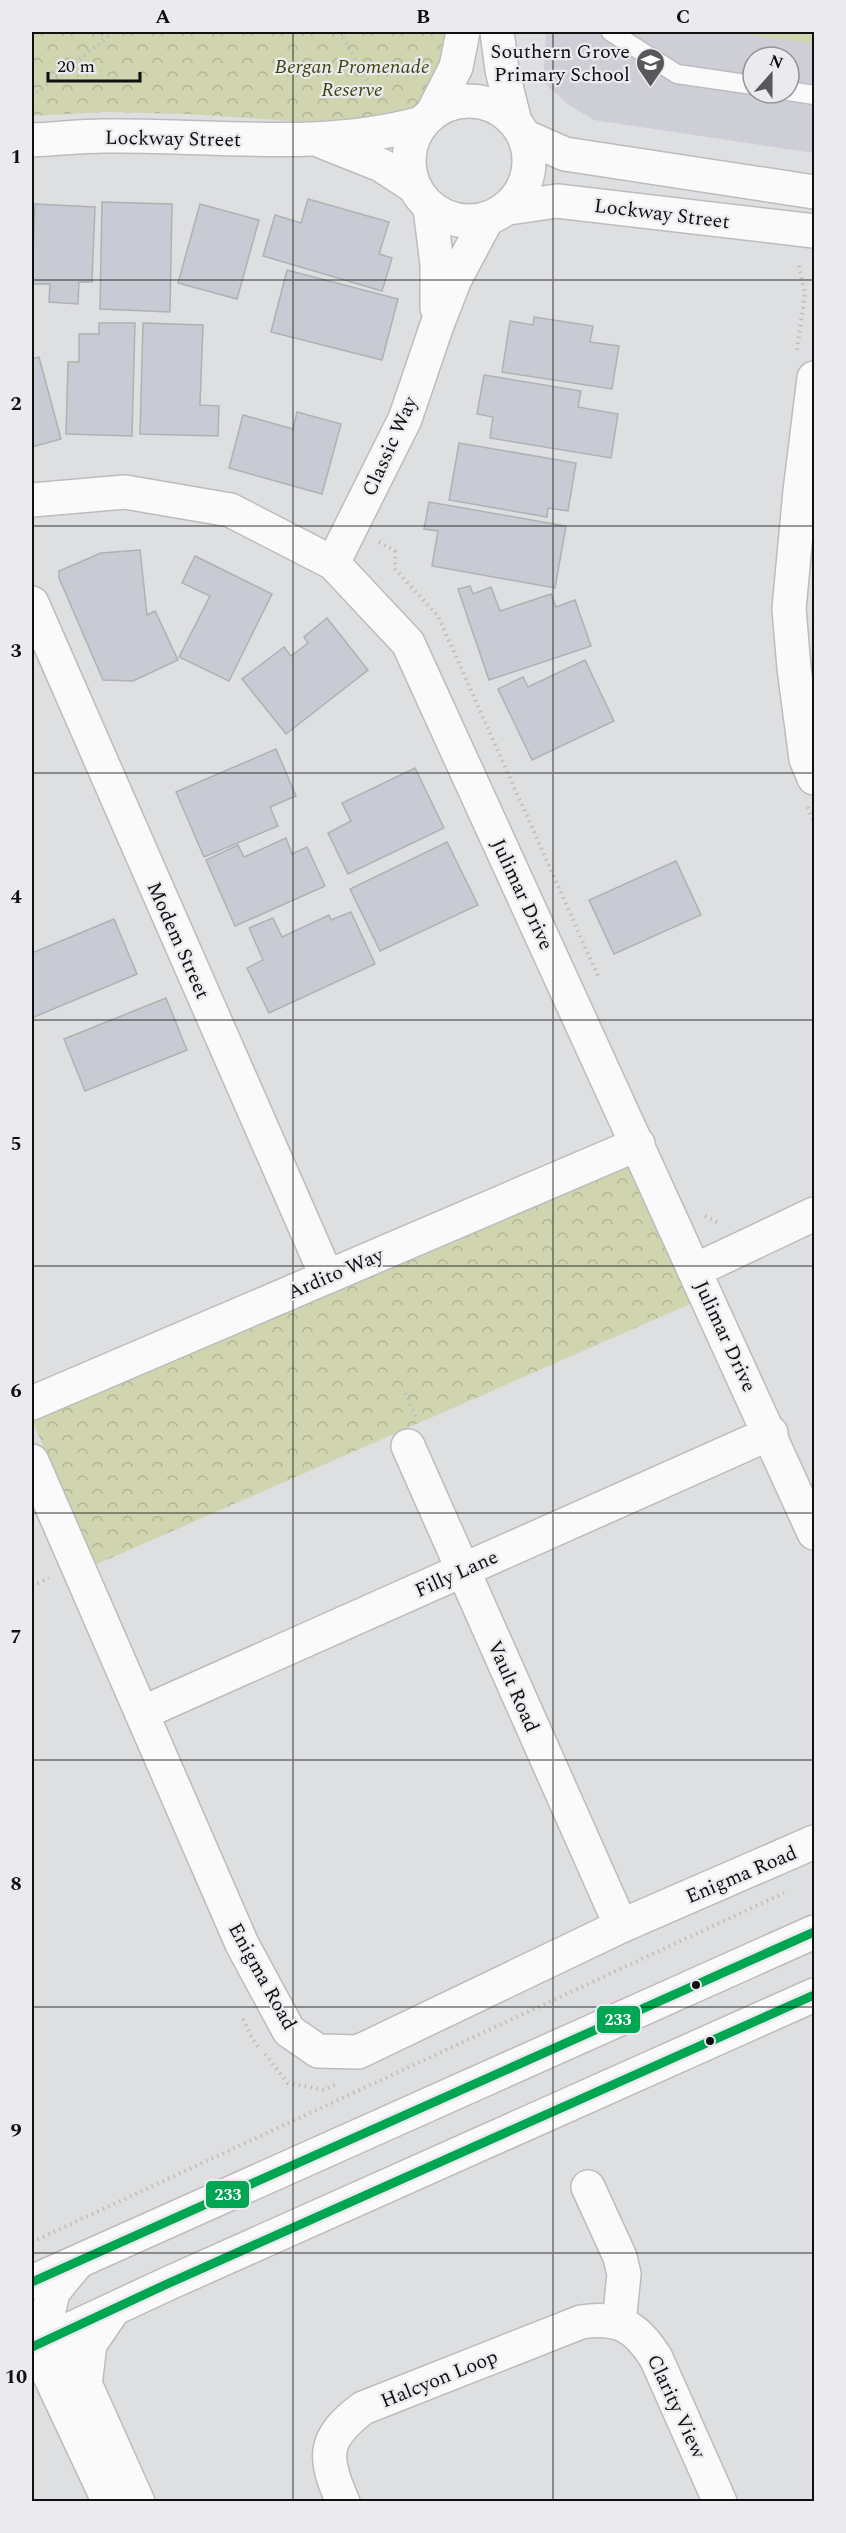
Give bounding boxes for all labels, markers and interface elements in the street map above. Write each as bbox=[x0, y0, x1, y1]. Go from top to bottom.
text: A bbox=[155, 2, 171, 32]
text: B bbox=[416, 2, 430, 32]
text: C bbox=[676, 2, 690, 32]
place label: Southern Grove Primary School bbox=[491, 37, 630, 90]
scale bar bbox=[48, 45, 140, 83]
north arrow bbox=[741, 45, 801, 105]
school or university icon: Southern Grove Primary School bbox=[635, 46, 667, 88]
text: N bbox=[766, 48, 786, 75]
park label: Bergan Promenade Reserve bbox=[274, 52, 430, 105]
text: 20 m bbox=[57, 53, 95, 80]
street label: Lockway Street bbox=[105, 123, 241, 155]
text: 1 bbox=[10, 142, 22, 172]
street label: Lockway Street bbox=[593, 191, 731, 237]
text: 2 bbox=[10, 389, 22, 419]
street label: Classic Way bbox=[355, 390, 426, 501]
text: 3 bbox=[10, 636, 22, 666]
street label: Julimar Drive bbox=[483, 834, 561, 955]
street label: Modem Street bbox=[139, 877, 217, 1004]
text: 4 bbox=[10, 882, 22, 912]
text: 5 bbox=[10, 1129, 22, 1159]
street label: Ardito Way bbox=[283, 1240, 389, 1308]
street label: Julimar Drive bbox=[686, 1276, 764, 1397]
text: 6 bbox=[10, 1376, 22, 1406]
street label: Filly Lane bbox=[410, 1542, 503, 1606]
text: 7 bbox=[10, 1622, 22, 1652]
street label: Vault Road bbox=[479, 1636, 547, 1737]
street label: Enigma Road bbox=[681, 1838, 802, 1912]
text: 8 bbox=[10, 1869, 22, 1899]
street label: Enigma Road bbox=[220, 1917, 304, 2036]
unlabelled marker bbox=[690, 1979, 702, 1991]
line badge: 233 bbox=[596, 2005, 641, 2034]
text: 233 bbox=[605, 2008, 631, 2032]
unlabelled marker bbox=[704, 2035, 716, 2047]
text: 9 bbox=[10, 2116, 22, 2146]
line badge: 233 bbox=[205, 2180, 250, 2209]
text: 233 bbox=[215, 2183, 241, 2207]
street label: Halcyon Loop bbox=[376, 2342, 503, 2416]
street label: Clarity View bbox=[639, 2349, 714, 2464]
text: 10 bbox=[5, 2362, 27, 2392]

